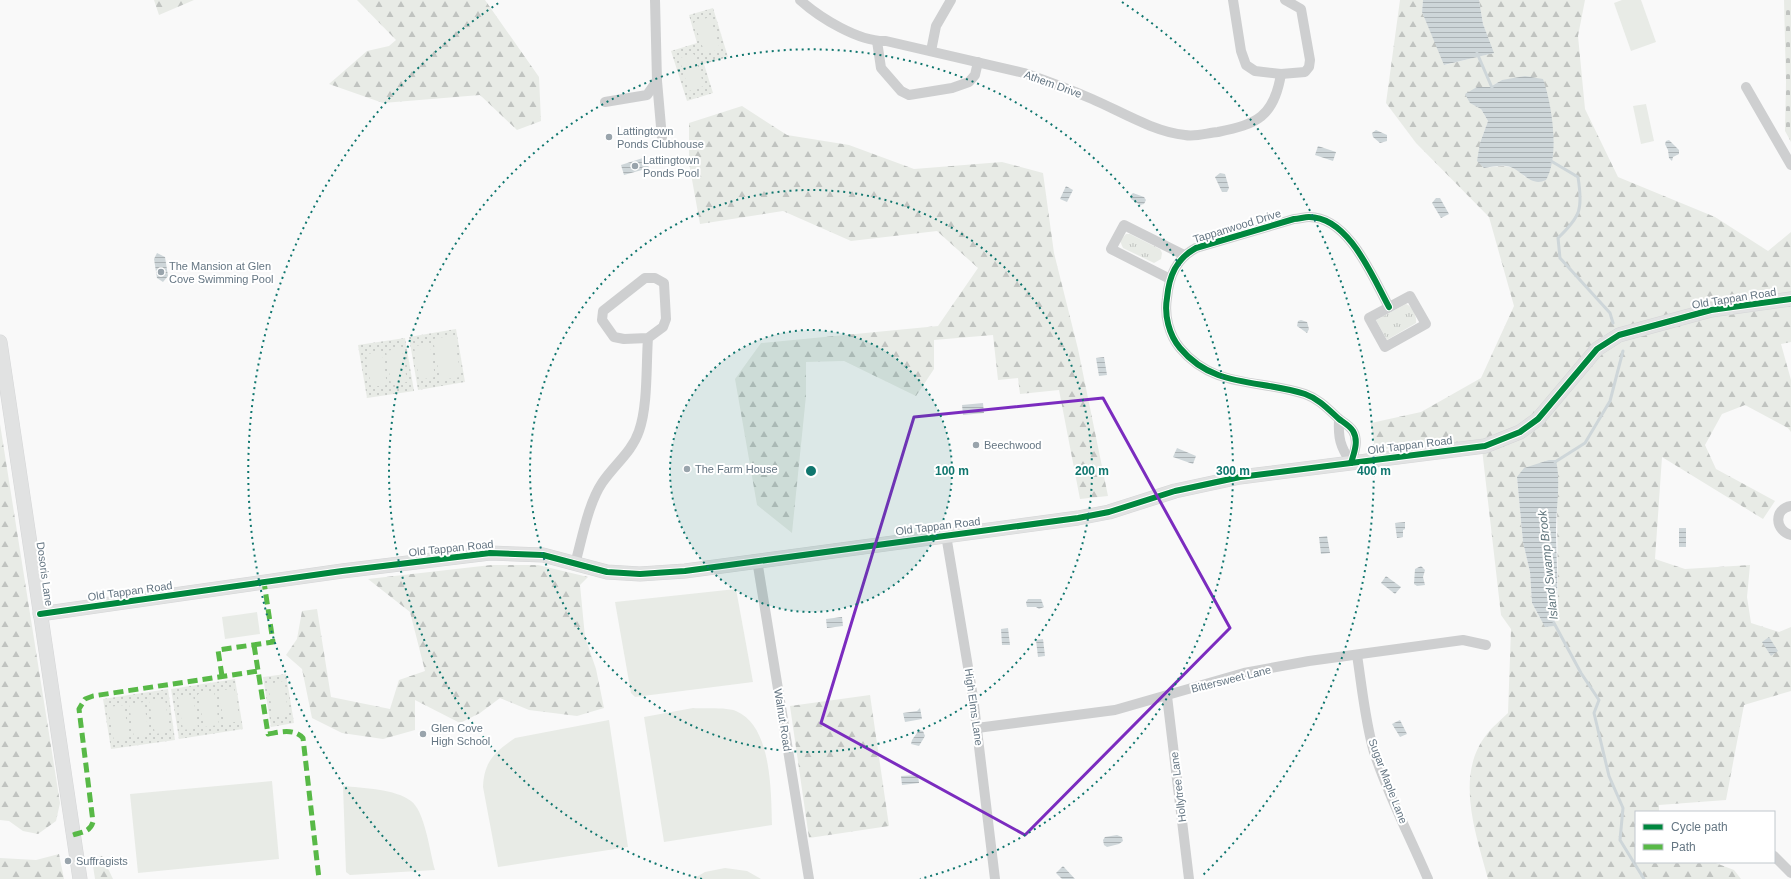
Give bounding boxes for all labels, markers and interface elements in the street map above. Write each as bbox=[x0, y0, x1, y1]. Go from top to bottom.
street label: Athem Drive bbox=[1023, 68, 1083, 100]
place label: Lattingtown Ponds Clubhouse bbox=[617, 125, 704, 150]
marker: Lattingtown Ponds Clubhouse bbox=[604, 132, 614, 142]
place label: Lattingtown Ponds Pool bbox=[643, 154, 699, 179]
marker: Lattingtown Ponds Pool bbox=[630, 161, 640, 171]
street label: Tappanwood Drive bbox=[1192, 207, 1282, 245]
place label: The Mansion at Glen Cove Swimming Pool bbox=[169, 260, 274, 285]
marker: The Mansion at Glen Cove Swimming Pool bbox=[156, 267, 166, 277]
street label: Old Tappan Road bbox=[1691, 285, 1777, 311]
street label: Old Tappan Road bbox=[1367, 434, 1453, 456]
place label: Beechwood bbox=[984, 439, 1042, 451]
marker: Beechwood bbox=[971, 440, 981, 450]
place label: The Farm House bbox=[695, 463, 778, 475]
marker: The Farm House bbox=[682, 464, 692, 474]
centre of rings bbox=[804, 464, 818, 478]
text: 100 m bbox=[935, 464, 969, 478]
text: 200 m bbox=[1075, 464, 1109, 478]
text: 300 m bbox=[1216, 464, 1250, 478]
text: 400 m bbox=[1357, 464, 1391, 478]
water label: Island Swamp Brook bbox=[1535, 509, 1561, 620]
street label: Old Tappan Road bbox=[895, 515, 981, 537]
street label: Old Tappan Road bbox=[408, 538, 494, 558]
street label: Dosoris Lane bbox=[35, 541, 55, 607]
street label: Old Tappan Road bbox=[87, 579, 173, 603]
street label: Bittersweet Lane bbox=[1190, 663, 1272, 695]
street label: High Elms Lane bbox=[963, 668, 985, 746]
street label: Walnut Road bbox=[772, 688, 794, 752]
place label: Glen Cove High School bbox=[431, 722, 490, 747]
marker: Glen Cove High School bbox=[418, 729, 428, 739]
street label: Sugar Maple Lane bbox=[1366, 737, 1410, 825]
street label: Hollytree Lane bbox=[1168, 751, 1188, 823]
legend bbox=[1635, 811, 1775, 863]
text: Cycle path bbox=[1671, 820, 1728, 834]
text: Path bbox=[1671, 840, 1696, 854]
place label: Suffragists bbox=[76, 855, 128, 867]
marker: Suffragists bbox=[63, 856, 73, 866]

